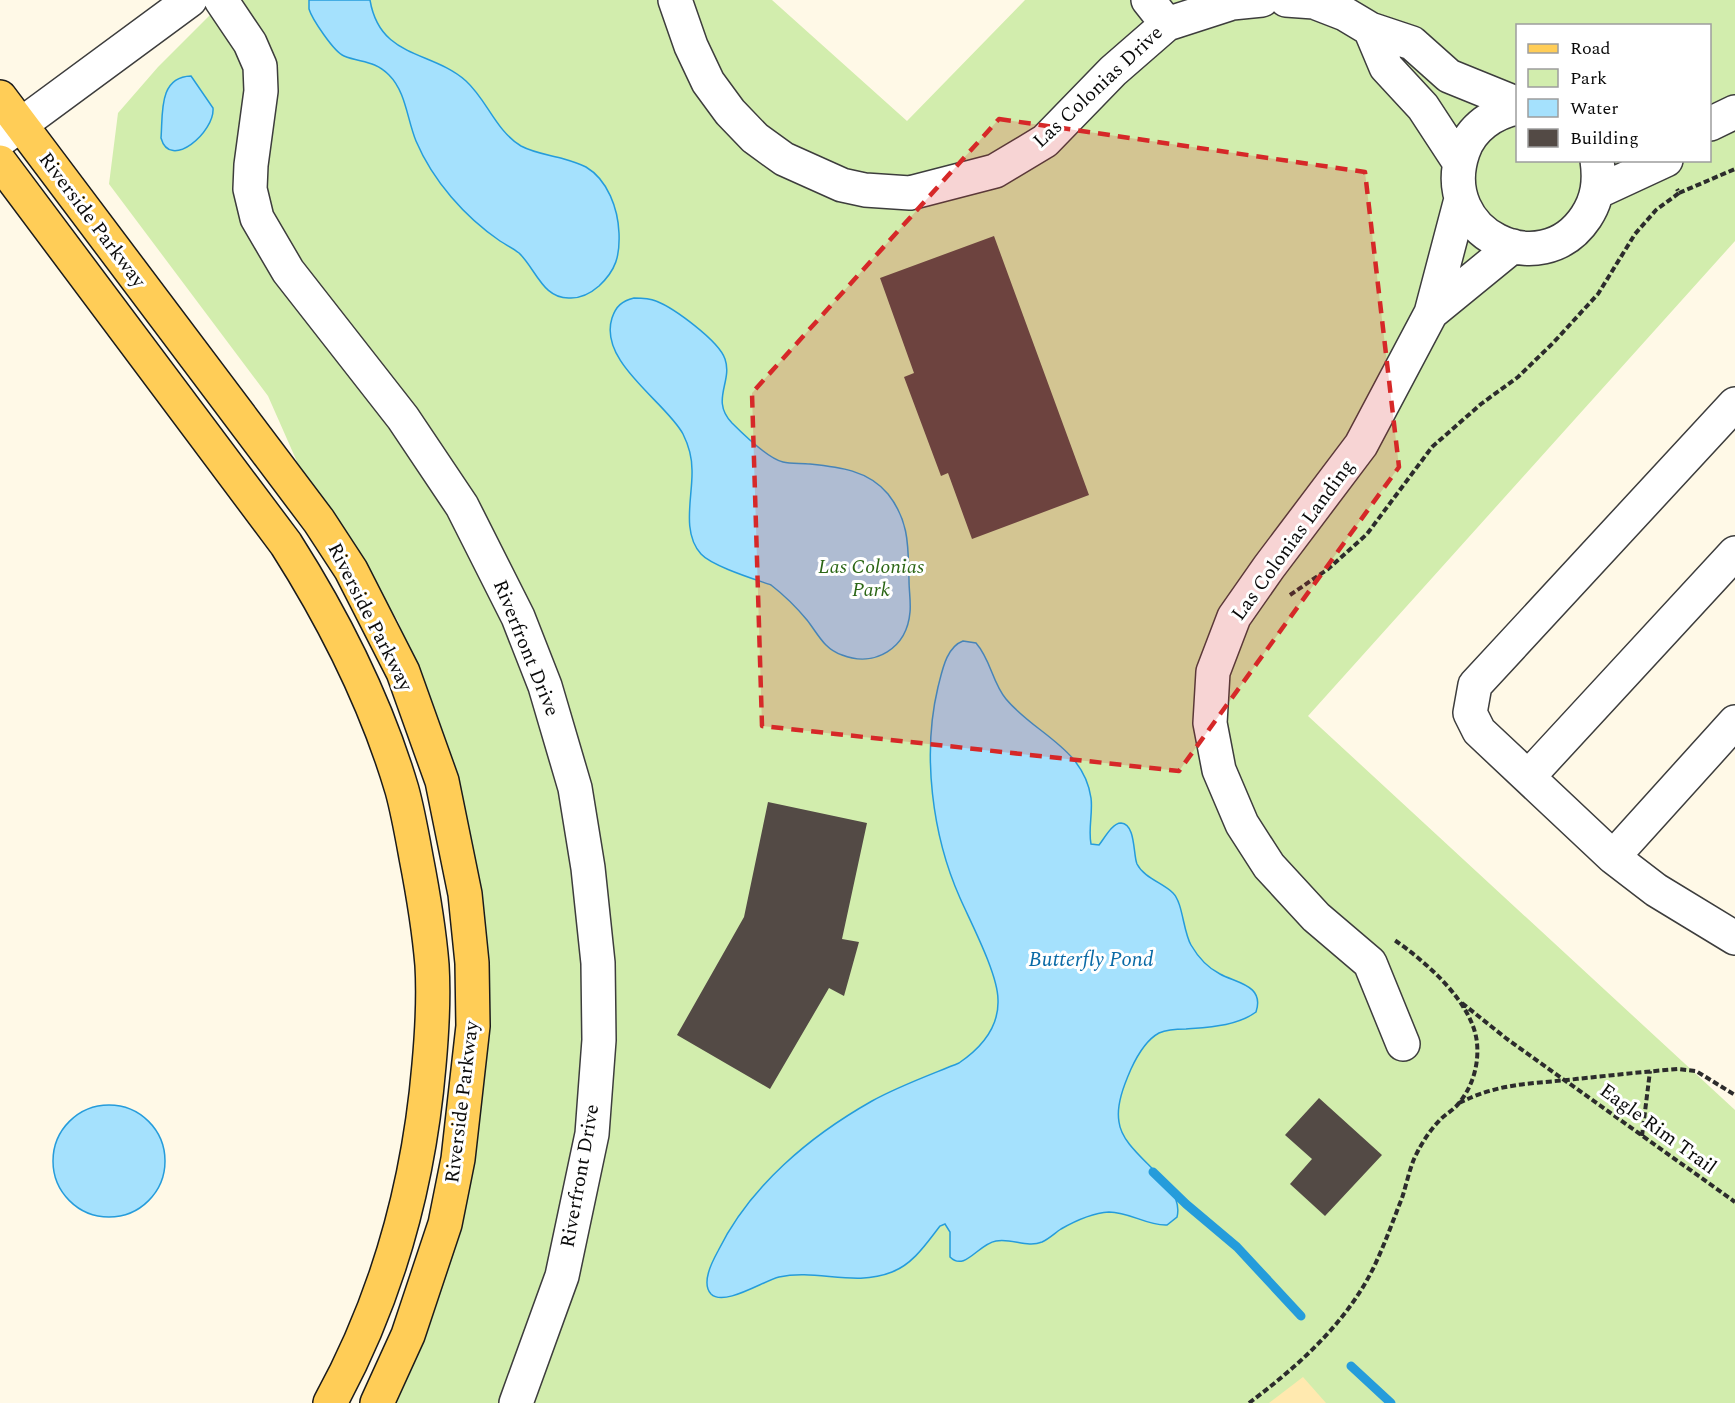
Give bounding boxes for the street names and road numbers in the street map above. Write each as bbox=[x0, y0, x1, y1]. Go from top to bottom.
street label: Las Colonias Drive bbox=[1026, 19, 1170, 155]
street label: Riverside Parkway bbox=[31, 146, 154, 295]
street label: Las Colonias Landing bbox=[1224, 453, 1362, 627]
street label: Riverside Parkway bbox=[320, 538, 421, 698]
street label: Riverfront Drive bbox=[485, 575, 567, 721]
street label: Riverside Parkway bbox=[437, 1018, 487, 1185]
street label: Eagle Rim Trail bbox=[1593, 1076, 1723, 1182]
street label: Riverfront Drive bbox=[553, 1102, 607, 1250]

